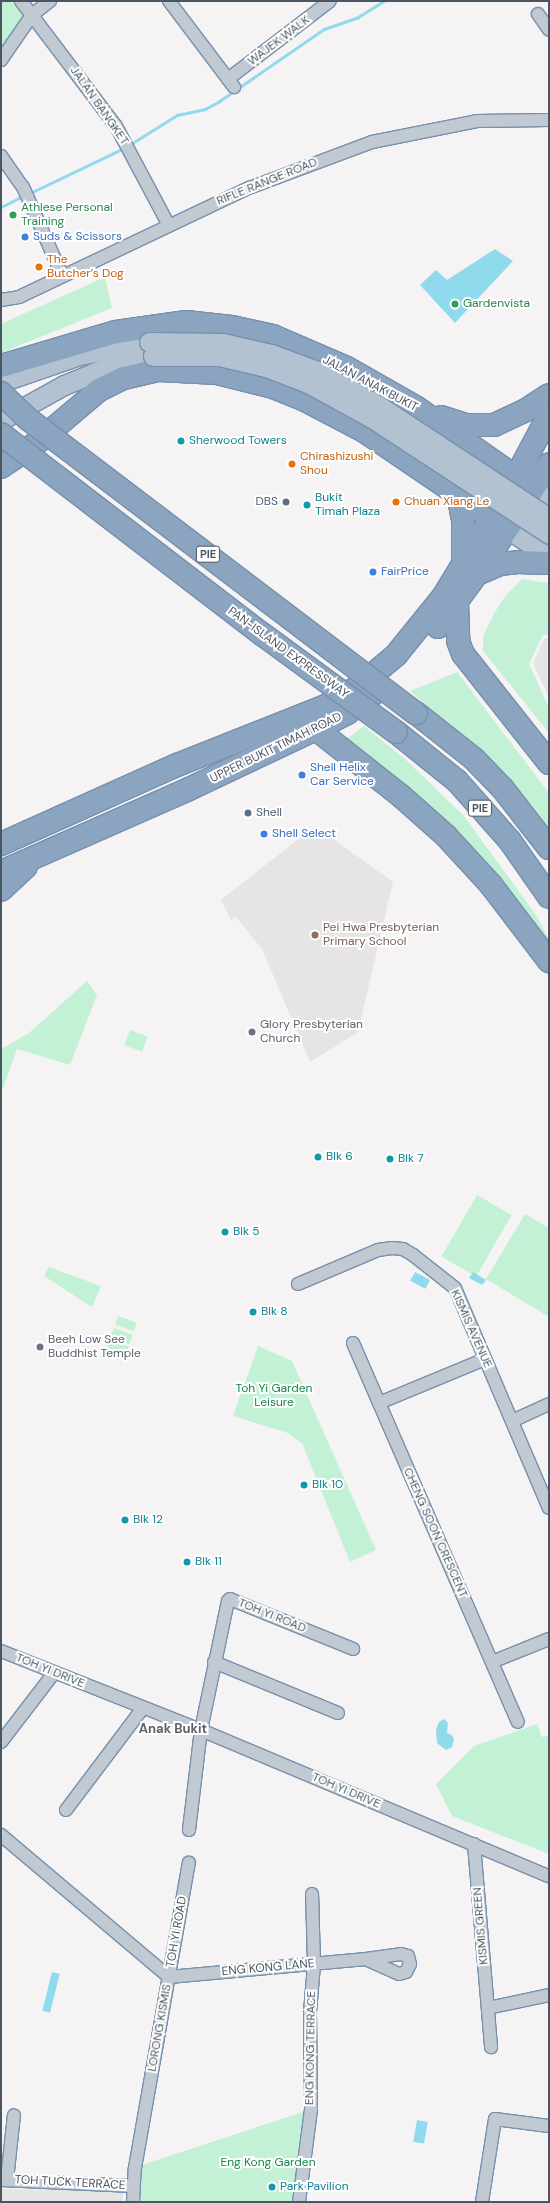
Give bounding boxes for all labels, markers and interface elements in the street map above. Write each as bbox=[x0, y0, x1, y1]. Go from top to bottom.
street label: WAJEK WALK bbox=[245, 13, 313, 69]
street label: JALAN BANGKET bbox=[67, 64, 131, 148]
street label: RIFLE RANGE ROAD bbox=[215, 155, 319, 209]
place label: Athlese Personal Training bbox=[21, 201, 113, 229]
marker: Athlese Personal Training bbox=[8, 210, 18, 220]
place label: Suds & Scissors bbox=[33, 230, 122, 244]
marker: Suds & Scissors bbox=[20, 232, 30, 242]
place label: The Butcher’s Dog bbox=[47, 253, 124, 281]
marker: The Butcher’s Dog bbox=[34, 262, 44, 272]
place label: Gardenvista bbox=[463, 297, 530, 311]
marker: Gardenvista bbox=[450, 299, 460, 309]
street label: JALAN ANAK BUKIT bbox=[320, 353, 420, 415]
place label: Sherwood Towers bbox=[189, 434, 287, 448]
marker: Sherwood Towers bbox=[176, 436, 186, 446]
place label: Chirashizushi Shou bbox=[300, 450, 373, 478]
marker: Chirashizushi Shou bbox=[287, 459, 297, 469]
place label: Bukit Timah Plaza bbox=[315, 491, 380, 519]
place label: DBS bbox=[256, 495, 278, 509]
place label: Chuan Xiang Le bbox=[404, 495, 489, 509]
marker: DBS bbox=[281, 497, 291, 507]
marker: Chuan Xiang Le bbox=[391, 497, 401, 507]
marker: Bukit Timah Plaza bbox=[302, 500, 312, 510]
road number: PIE bbox=[195, 545, 221, 563]
place label: FairPrice bbox=[381, 565, 429, 579]
marker: FairPrice bbox=[368, 567, 378, 577]
street label: PAN-ISLAND EXPRESSWAY bbox=[225, 604, 351, 702]
street label: UPPER BUKIT TIMAH ROAD bbox=[208, 710, 344, 786]
place label: Shell Helix Car Service bbox=[310, 761, 374, 789]
marker: Shell Helix Car Service bbox=[297, 770, 307, 780]
road number: PIE bbox=[467, 799, 493, 817]
place label: Shell bbox=[256, 806, 282, 820]
marker: Shell bbox=[243, 808, 253, 818]
place label: Shell Select bbox=[272, 827, 336, 841]
marker: Shell Select bbox=[259, 829, 269, 839]
place label: Pei Hwa Presbyterian Primary School bbox=[323, 921, 439, 949]
marker: Pei Hwa Presbyterian Primary School bbox=[310, 930, 320, 940]
place label: Glory Presbyterian Church bbox=[260, 1018, 363, 1046]
marker: Glory Presbyterian Church bbox=[247, 1027, 257, 1037]
place label: Blk 6 bbox=[326, 1150, 353, 1164]
marker: Blk 6 bbox=[313, 1152, 323, 1162]
place label: Blk 7 bbox=[398, 1152, 424, 1166]
marker: Blk 7 bbox=[385, 1154, 395, 1164]
place label: Blk 5 bbox=[233, 1225, 259, 1239]
marker: Blk 5 bbox=[220, 1227, 230, 1237]
street label: KISMIS AVENUE bbox=[447, 1288, 495, 1370]
place label: Blk 8 bbox=[261, 1305, 287, 1319]
marker: Blk 8 bbox=[248, 1307, 258, 1317]
place label: Beeh Low See Buddhist Temple bbox=[48, 1333, 141, 1361]
marker: Beeh Low See Buddhist Temple bbox=[35, 1342, 45, 1352]
park label: Toh Yi Garden Leisure bbox=[236, 1382, 312, 1410]
street label: CHENG SOON CRESCENT bbox=[400, 1466, 470, 1600]
place label: Blk 10 bbox=[312, 1478, 343, 1492]
marker: Blk 10 bbox=[299, 1480, 309, 1490]
place label: Blk 12 bbox=[133, 1513, 163, 1527]
marker: Blk 12 bbox=[120, 1515, 130, 1525]
place label: Blk 11 bbox=[195, 1555, 222, 1569]
marker: Blk 11 bbox=[182, 1557, 192, 1567]
street label: TOH YI ROAD bbox=[236, 1596, 308, 1636]
street label: TOH YI DRIVE bbox=[14, 1651, 86, 1691]
district label: Anak Bukit bbox=[139, 1721, 207, 1737]
street label: TOH YI DRIVE bbox=[310, 1770, 382, 1812]
street label: KISMIS GREEN bbox=[470, 1887, 492, 1965]
street label: TOH YI ROAD bbox=[164, 1895, 190, 1969]
street label: ENG KONG LANE bbox=[221, 1957, 315, 1979]
street label: LORONG KISMIS bbox=[145, 1983, 175, 2073]
street label: ENG KONG TERRACE bbox=[303, 1991, 319, 2105]
park label: Eng Kong Garden bbox=[220, 2156, 316, 2170]
street label: TOH TUCK TERRACE bbox=[14, 2173, 126, 2193]
place label: Park Pavilion bbox=[280, 2180, 349, 2194]
marker: Park Pavilion bbox=[267, 2182, 277, 2192]

